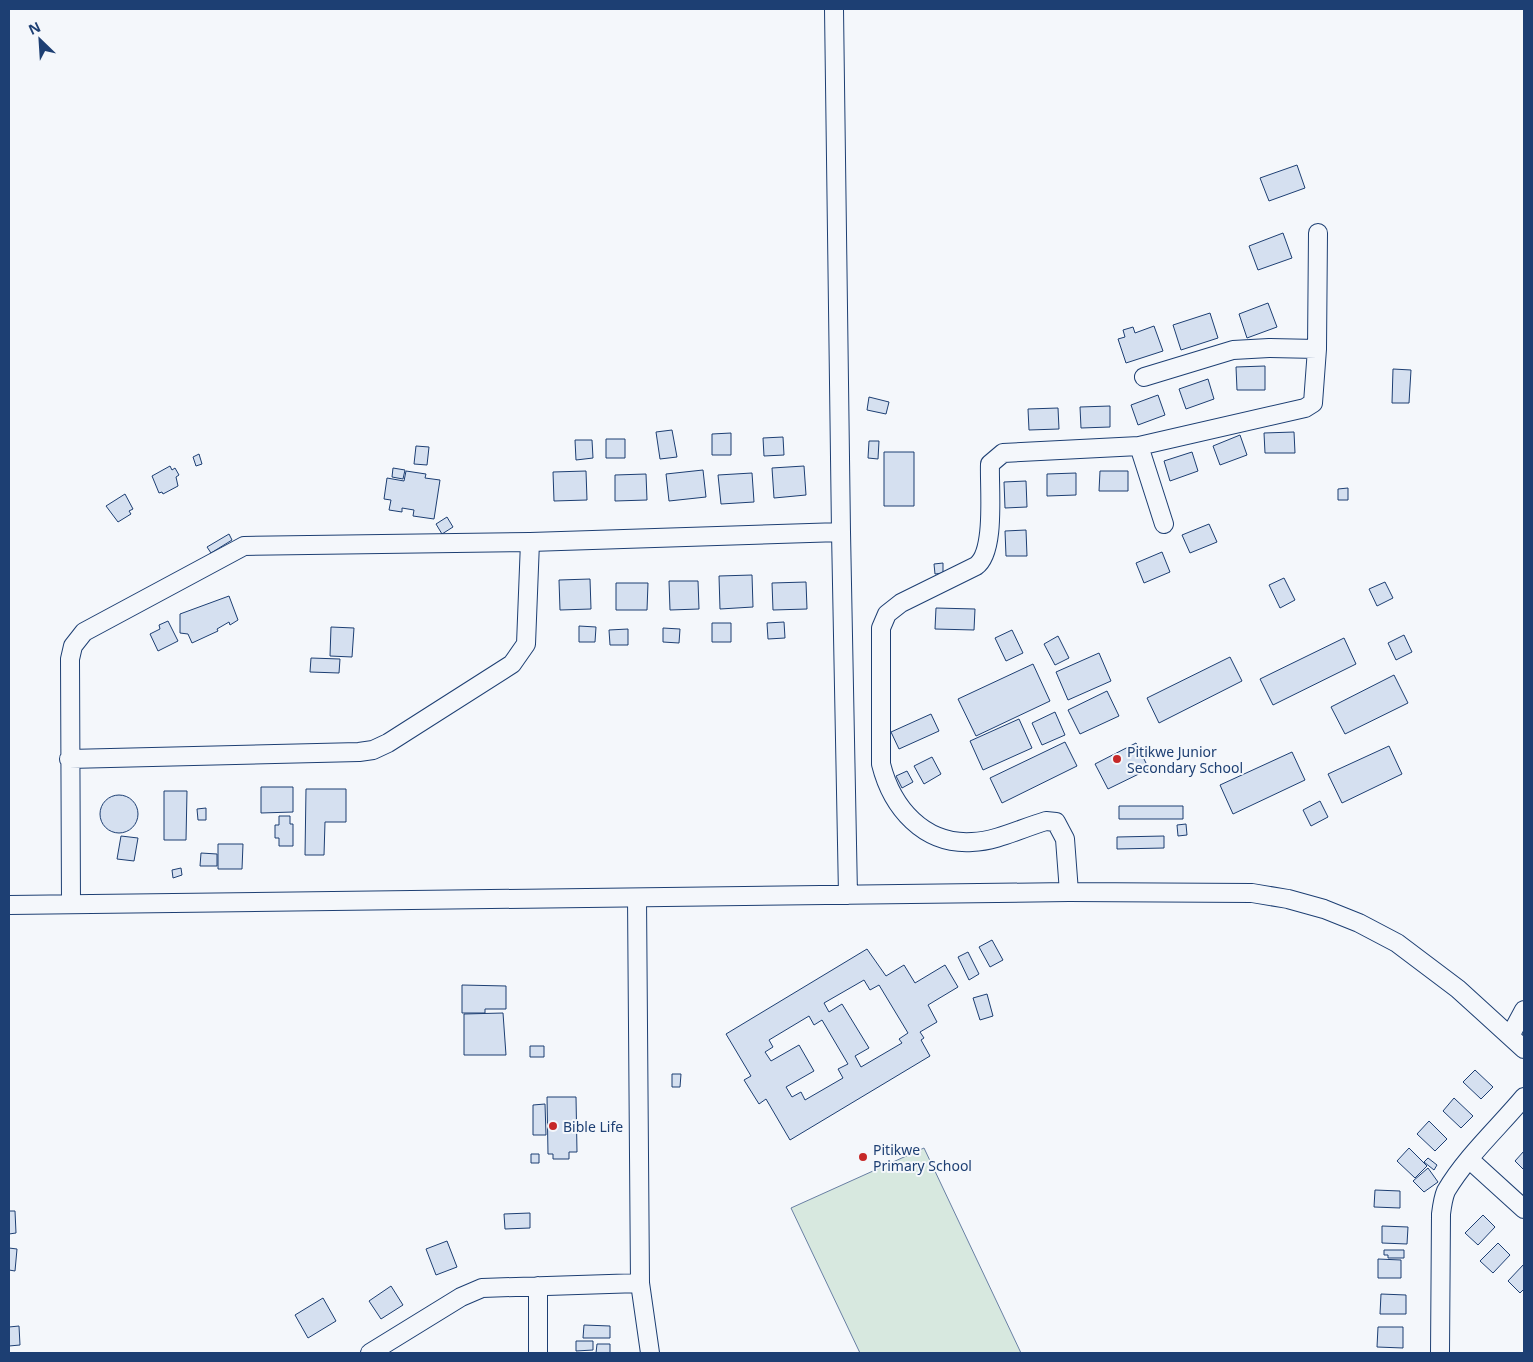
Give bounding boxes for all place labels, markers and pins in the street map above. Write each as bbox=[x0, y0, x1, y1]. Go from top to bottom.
place label: Pitikwe Junior Secondary School bbox=[1127, 742, 1243, 777]
marker: Pitikwe Junior Secondary School bbox=[1111, 753, 1123, 765]
place label: Bible Life bbox=[563, 1117, 623, 1136]
marker: Bible Life bbox=[547, 1120, 559, 1132]
place label: Pitikwe Primary School bbox=[873, 1140, 972, 1175]
marker: Pitikwe Primary School bbox=[857, 1151, 869, 1163]

